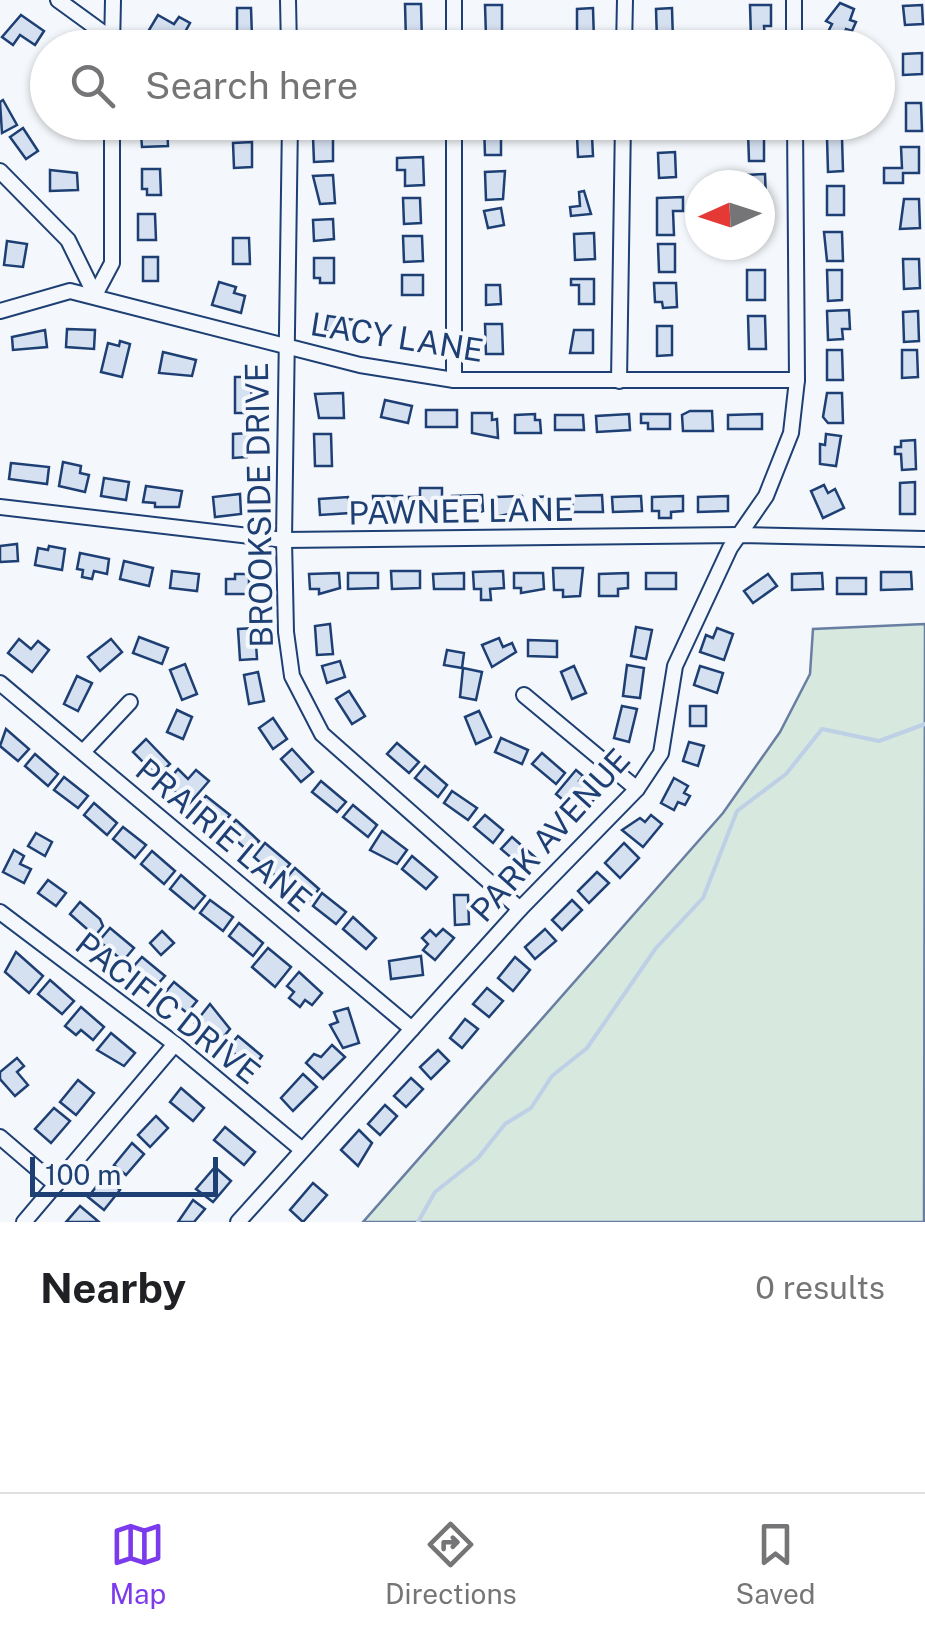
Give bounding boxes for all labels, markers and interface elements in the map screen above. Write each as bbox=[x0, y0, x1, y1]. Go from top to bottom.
search box bbox=[30, 30, 895, 140]
icon: search bbox=[65, 58, 120, 113]
text: Search here bbox=[145, 63, 358, 108]
north arrow bbox=[685, 170, 775, 260]
street label: LACY LANE bbox=[308, 305, 486, 369]
street label: BROOKSIDE DRIVE bbox=[238, 362, 280, 648]
street label: PAWNEE LANE bbox=[348, 491, 574, 531]
street label: PARK AVENUE bbox=[463, 741, 637, 929]
street label: PRAIRIE LANE bbox=[129, 751, 319, 919]
street label: PACIFIC DRIVE bbox=[69, 925, 267, 1091]
scale bar bbox=[30, 1152, 218, 1196]
text: 100 m bbox=[45, 1158, 122, 1191]
text: Nearby bbox=[40, 1263, 186, 1312]
text: 0 results bbox=[755, 1269, 885, 1306]
tab: Map bbox=[109, 1517, 166, 1610]
tab: Directions bbox=[385, 1517, 517, 1610]
tab: Saved bbox=[735, 1517, 816, 1610]

